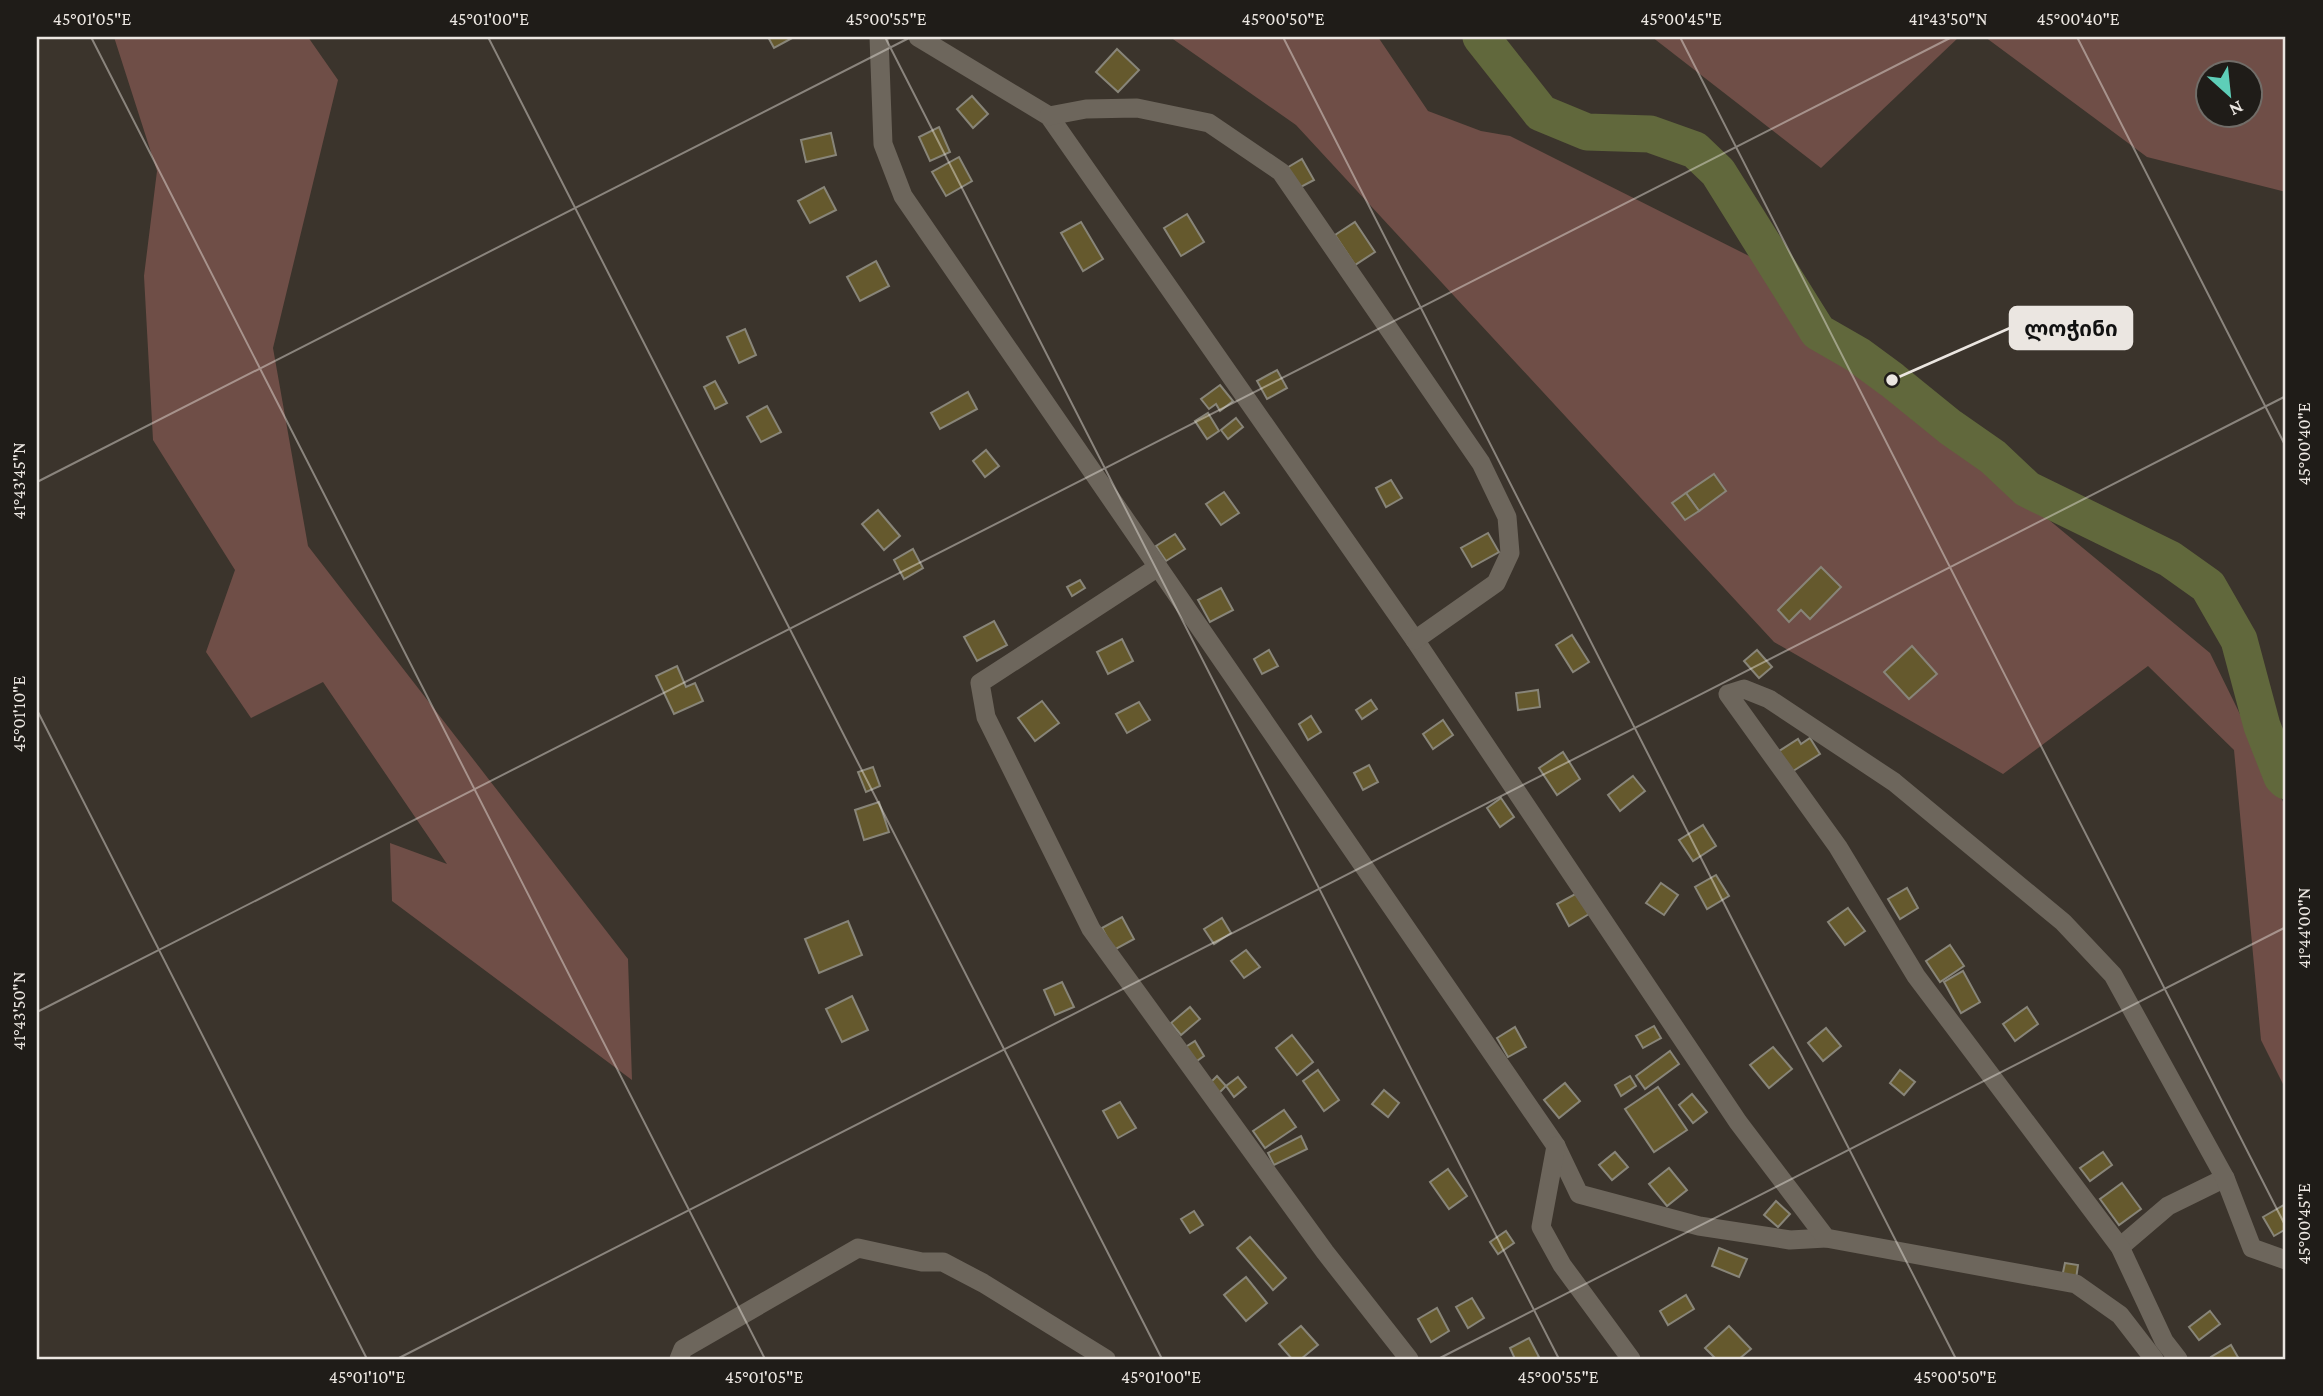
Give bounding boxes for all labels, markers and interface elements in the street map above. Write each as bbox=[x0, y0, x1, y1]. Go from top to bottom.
text: 45°01'05"E bbox=[53, 9, 131, 29]
text: 45°01'00"E bbox=[449, 9, 529, 29]
text: 45°00'55"E bbox=[845, 9, 927, 29]
text: 45°00'50"E bbox=[1242, 9, 1325, 29]
text: 45°00'45"E bbox=[1640, 9, 1722, 29]
text: 41°43'50"N bbox=[1909, 9, 1988, 29]
text: 45°00'40"E bbox=[2036, 9, 2120, 29]
north arrow bbox=[2194, 60, 2264, 130]
text: N bbox=[2226, 96, 2247, 121]
callout: ლოჭინი bbox=[2010, 307, 2132, 349]
text: ლოჭინი bbox=[2024, 317, 2118, 342]
text: 45°00'40"E bbox=[2294, 402, 2314, 486]
text: 41°43'45"N bbox=[9, 442, 29, 520]
text: 45°01'10"E bbox=[9, 676, 29, 752]
text: 41°44'00"N bbox=[2294, 887, 2314, 969]
text: 41°43'50"N bbox=[9, 971, 29, 1050]
text: 45°00'45"E bbox=[2294, 1183, 2314, 1265]
text: 45°01'10"E bbox=[329, 1367, 405, 1387]
text: 45°01'05"E bbox=[725, 1367, 803, 1387]
text: 45°01'00"E bbox=[1121, 1367, 1201, 1387]
text: 45°00'55"E bbox=[1517, 1367, 1599, 1387]
text: 45°00'50"E bbox=[1914, 1367, 1997, 1387]

